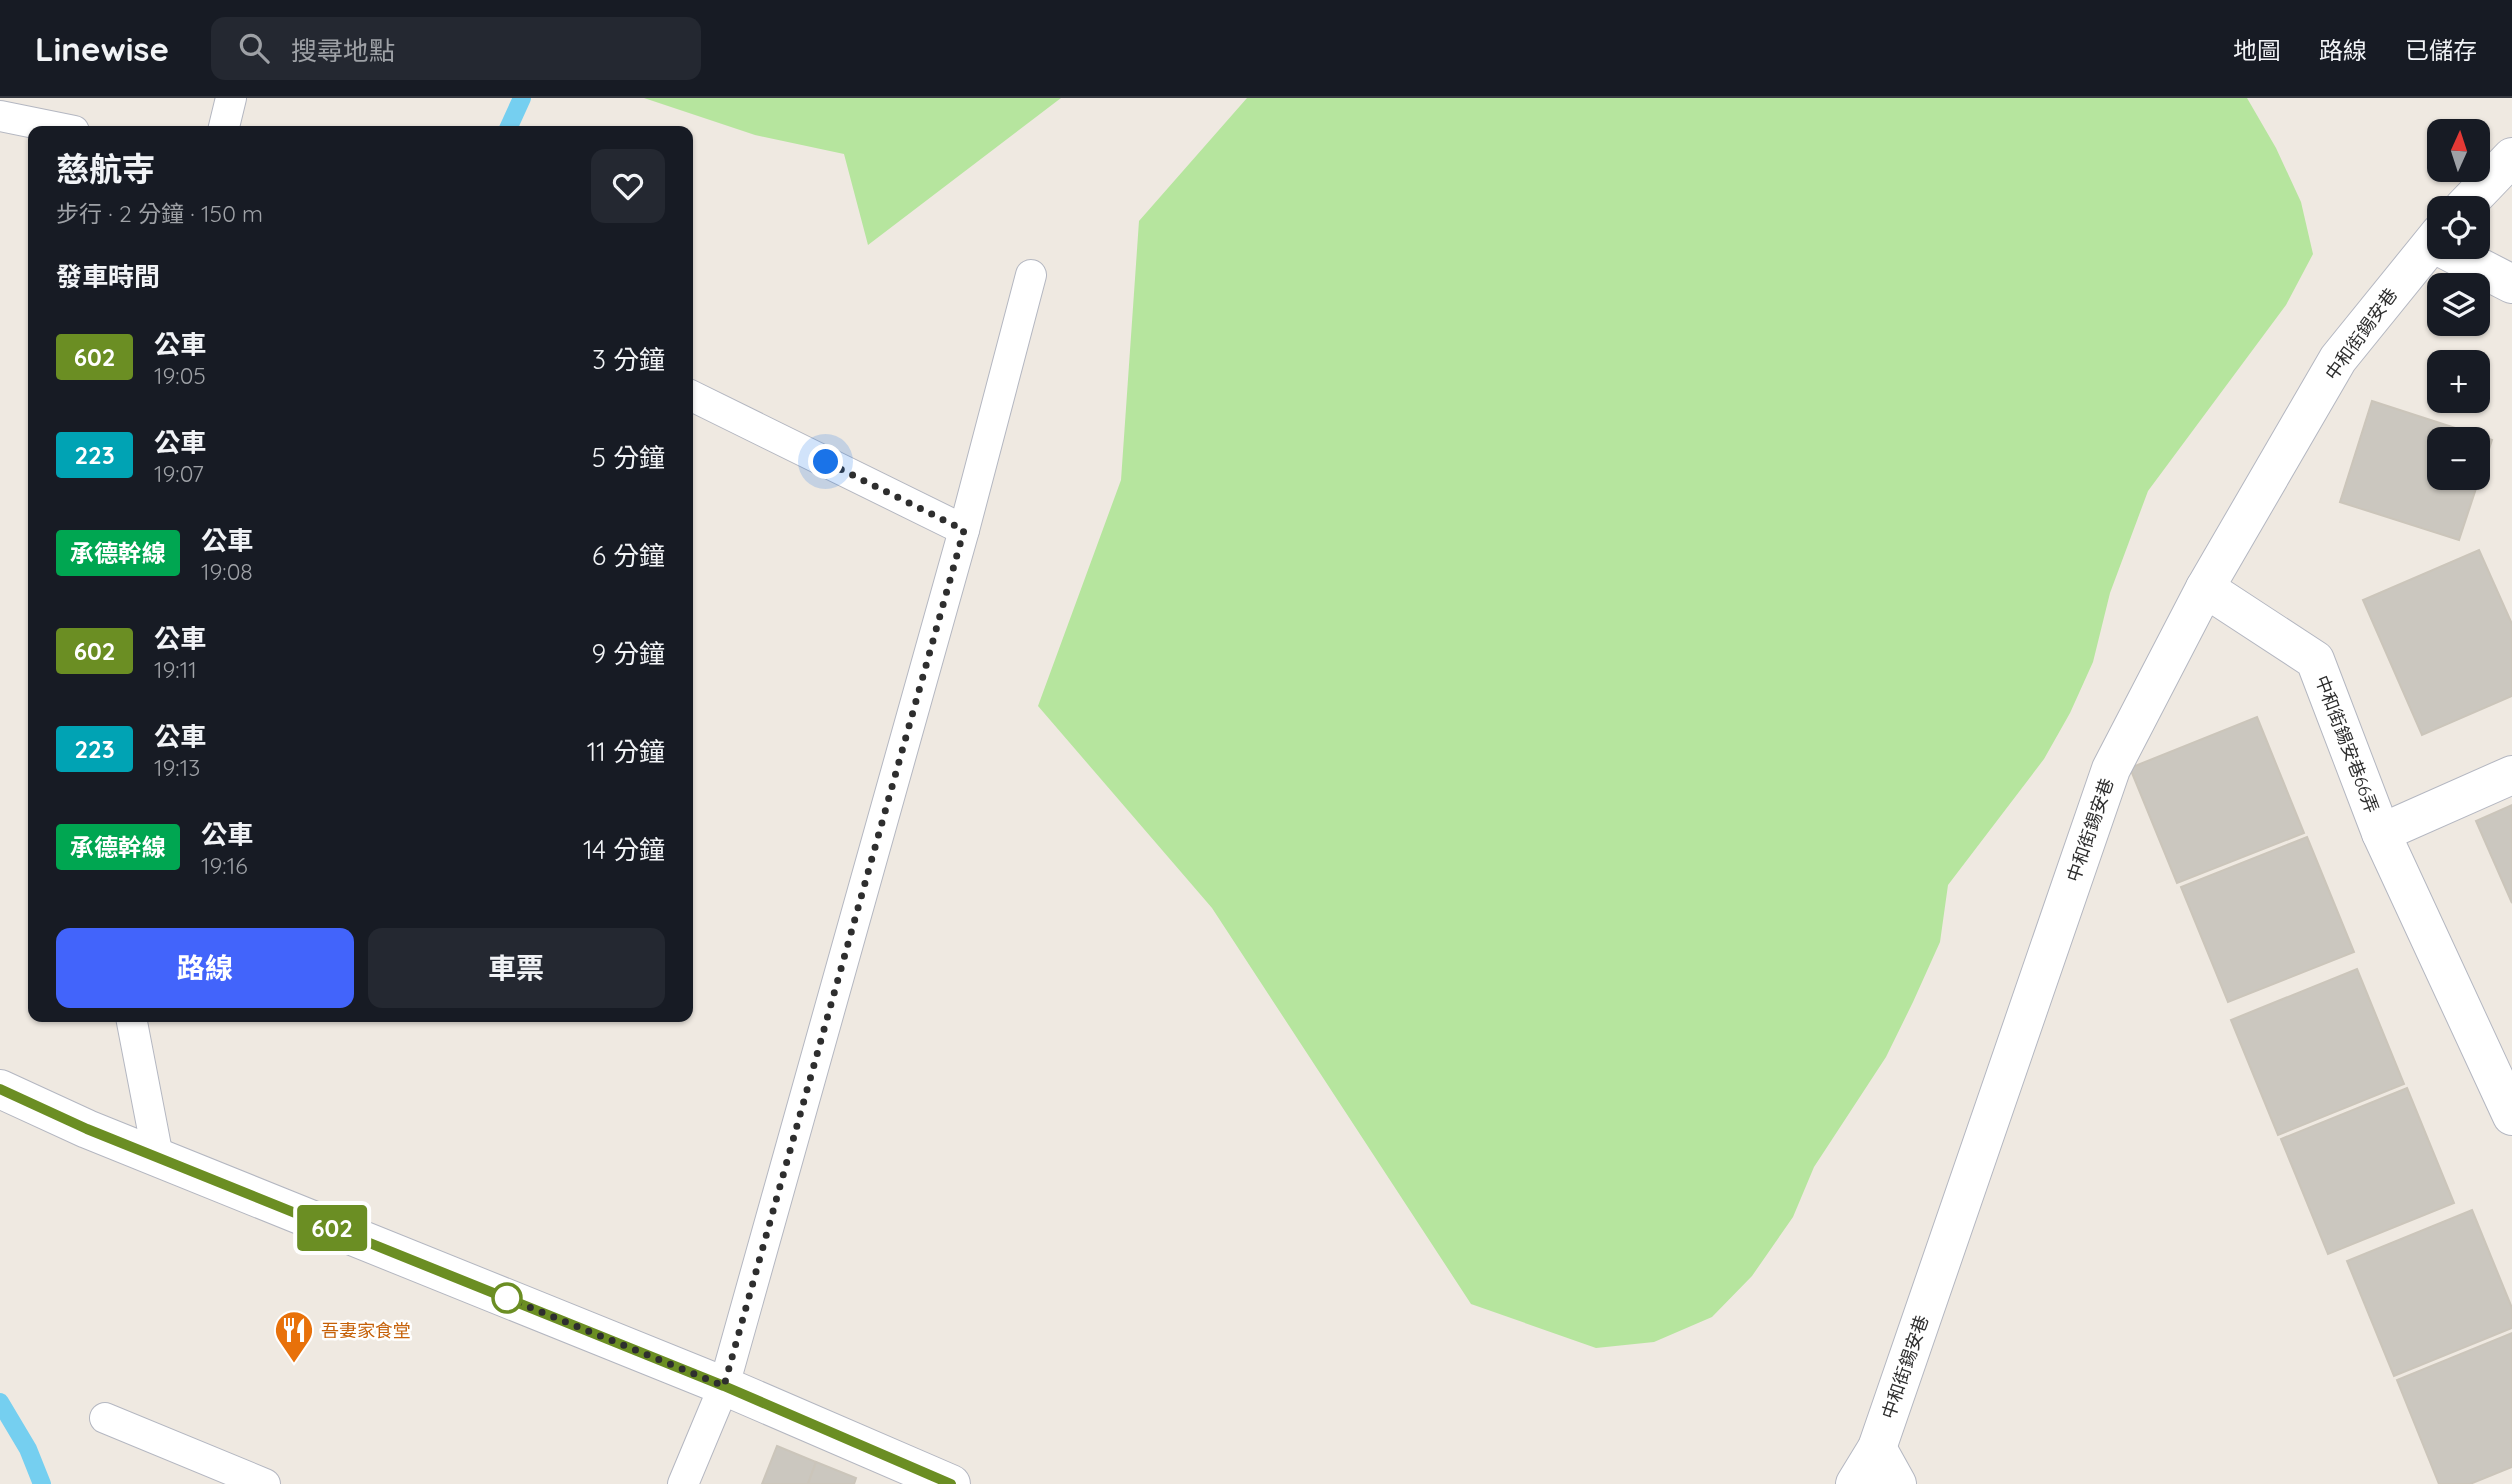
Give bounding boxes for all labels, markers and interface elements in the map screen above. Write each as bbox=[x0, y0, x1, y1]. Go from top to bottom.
search box bbox=[211, 17, 701, 80]
text: Linewise bbox=[35, 28, 169, 69]
icon: search bbox=[235, 29, 273, 67]
text: 搜尋地點 bbox=[291, 34, 395, 67]
text: 地圖 bbox=[2233, 35, 2281, 65]
text: 路線 bbox=[2319, 35, 2367, 65]
text: 已儲存 bbox=[2405, 35, 2477, 65]
north arrow bbox=[2427, 119, 2490, 182]
map controls bbox=[2427, 119, 2490, 490]
text: 慈航寺 bbox=[56, 148, 155, 189]
button: heart bbox=[591, 149, 665, 223]
button: locate bbox=[2427, 196, 2490, 259]
text: 步行 · 2 分鐘 · 150 m bbox=[56, 199, 263, 228]
text: 發車時間 bbox=[56, 260, 160, 293]
button: layers bbox=[2427, 273, 2490, 336]
street label: 中和街錫安巷 bbox=[2320, 284, 2402, 384]
text: 公車 bbox=[154, 328, 206, 361]
text: 602 bbox=[74, 342, 115, 372]
text: 3 分鐘 bbox=[592, 343, 665, 376]
button: + bbox=[2427, 350, 2490, 413]
text: 19:05 bbox=[154, 361, 206, 390]
text: 公車 bbox=[154, 426, 206, 459]
button: − bbox=[2427, 427, 2490, 490]
text: 223 bbox=[74, 440, 115, 470]
text: 5 分鐘 bbox=[592, 441, 665, 474]
your location bbox=[808, 444, 843, 479]
text: 19:07 bbox=[154, 459, 204, 488]
text: 公車 bbox=[201, 524, 253, 557]
text: 承德幹線 bbox=[70, 538, 166, 568]
text: 6 分鐘 bbox=[592, 539, 665, 572]
text: 19:08 bbox=[201, 557, 253, 586]
text: 公車 bbox=[154, 622, 206, 655]
text: 602 bbox=[74, 636, 115, 666]
text: 9 分鐘 bbox=[591, 637, 665, 670]
text: 19:11 bbox=[154, 655, 197, 684]
street label: 中和街錫安巷66弄 bbox=[2310, 672, 2384, 816]
text: 公車 bbox=[154, 720, 206, 753]
text: 223 bbox=[74, 734, 115, 764]
text: 11 分鐘 bbox=[587, 735, 665, 768]
text: 19:13 bbox=[154, 753, 200, 782]
street label: 中和街錫安巷 bbox=[2062, 775, 2118, 885]
text: 公車 bbox=[201, 818, 253, 851]
text: 承德幹線 bbox=[70, 832, 166, 862]
text: 14 分鐘 bbox=[583, 833, 665, 866]
text: 19:16 bbox=[201, 851, 248, 880]
button: 路線 bbox=[56, 928, 354, 1008]
button: 車票 bbox=[368, 928, 665, 1008]
line badge: 602 bbox=[292, 1205, 372, 1251]
text: 602 bbox=[311, 1213, 353, 1243]
unlabelled marker bbox=[492, 1283, 522, 1313]
restaurant icon: 吾妻家食堂 bbox=[273, 1309, 315, 1364]
street label: 中和街錫安巷 bbox=[1877, 1312, 1933, 1422]
place label: 吾妻家食堂 bbox=[321, 1319, 411, 1342]

